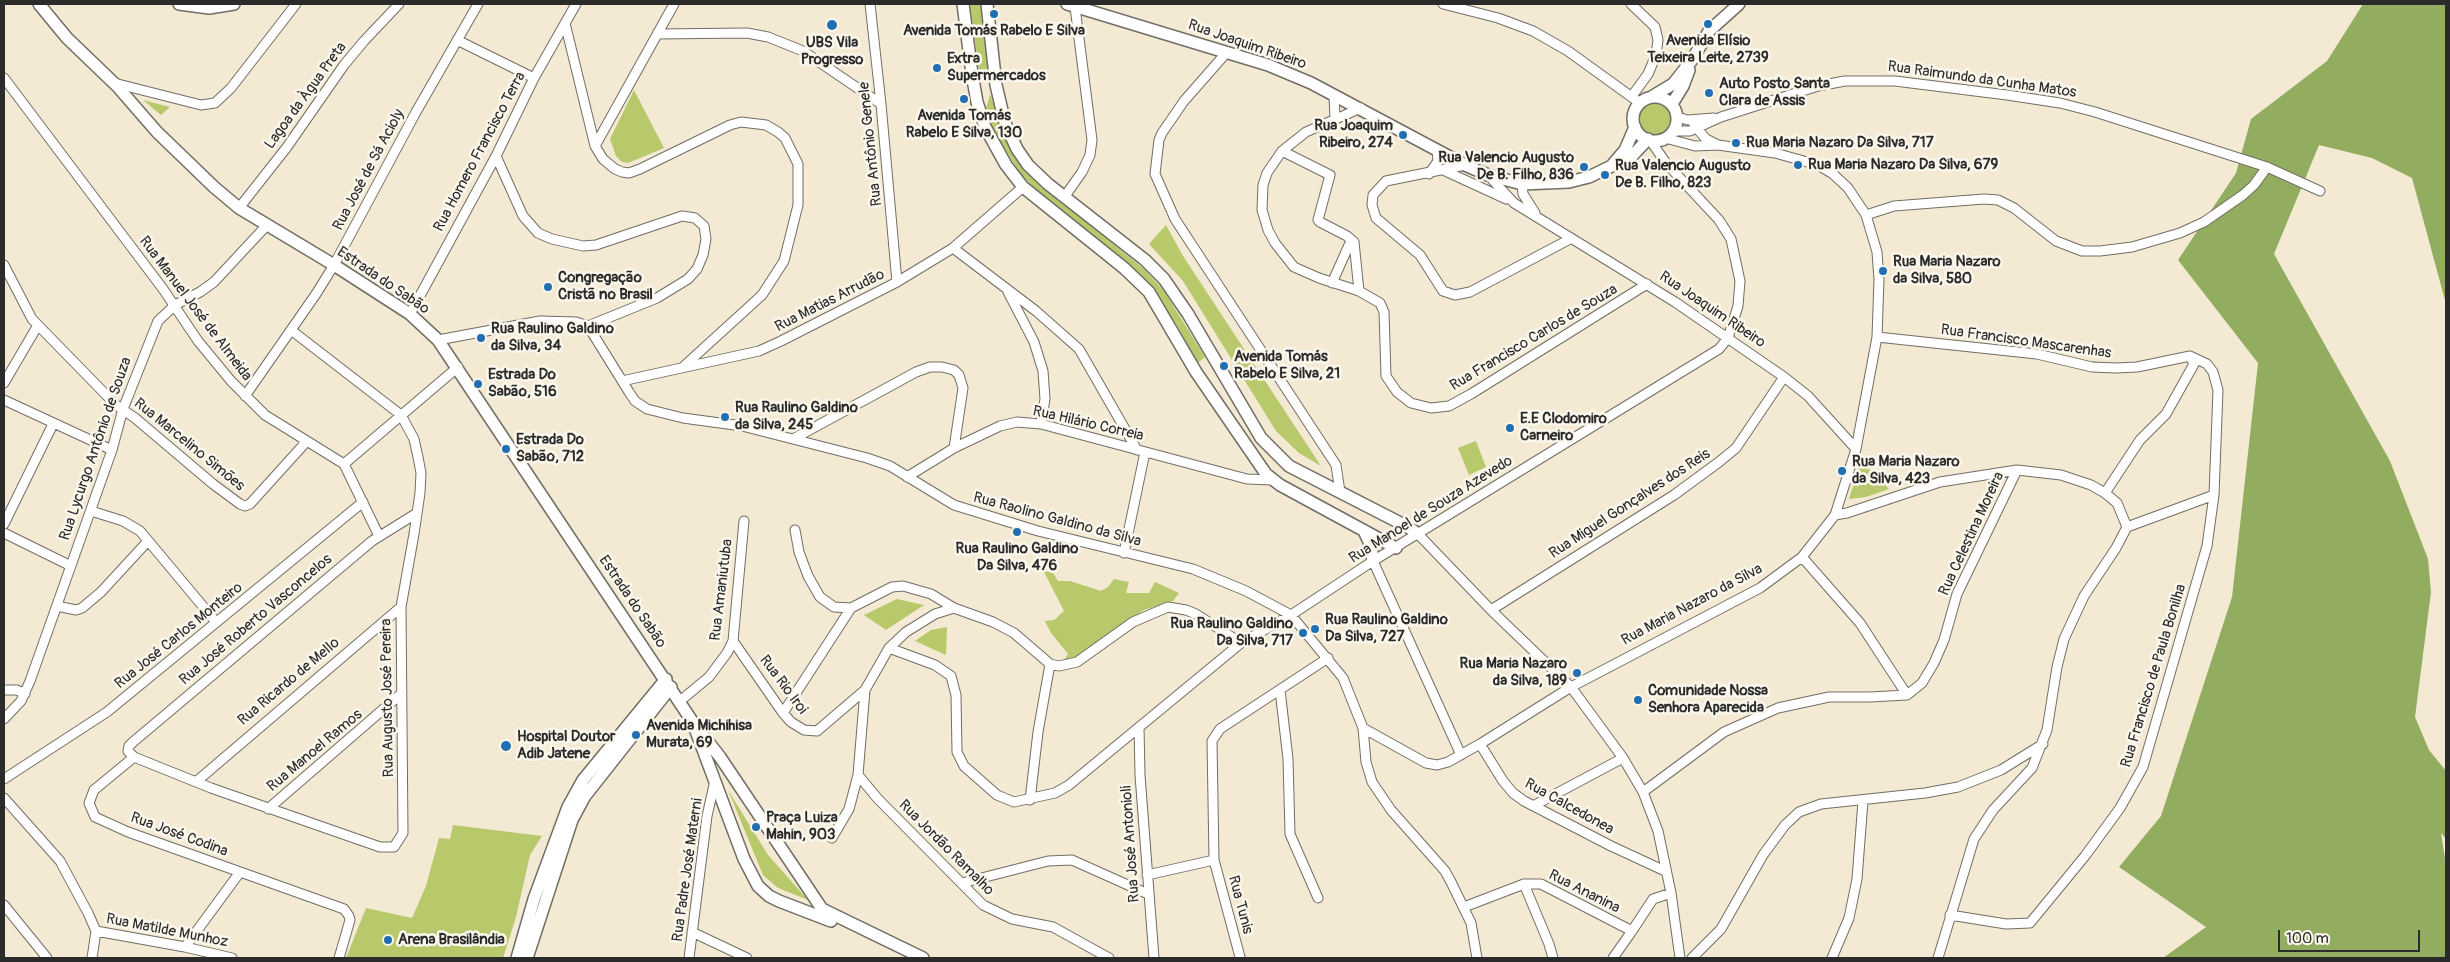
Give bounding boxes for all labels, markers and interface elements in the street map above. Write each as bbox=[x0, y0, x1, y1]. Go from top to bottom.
marker: Avenida Tomás Rabelo E Silva bbox=[988, 8, 1000, 20]
street label: Rua Joaquim Ribeiro bbox=[1185, 16, 1309, 74]
marker: UBS Vila Progresso bbox=[825, 18, 839, 32]
marker: Avenida Elísio Teixeira Leite, 2739 bbox=[1702, 18, 1714, 30]
place label: Avenida Tomás Rabelo E Silva bbox=[903, 22, 1085, 40]
place label: Avenida Elísio Teixeira Leite, 2739 bbox=[1647, 32, 1769, 67]
place label: UBS Vila Progresso bbox=[801, 34, 863, 69]
street label: Lagoa da Àgua Preta bbox=[261, 39, 351, 153]
place label: Extra Supermercados bbox=[947, 50, 1046, 85]
street label: Rua Raimundo da Cunha Matos bbox=[1886, 58, 2078, 102]
marker: Extra Supermercados bbox=[931, 62, 943, 74]
street label: Rua Homero Francisco Terra bbox=[430, 69, 530, 235]
place label: Auto Posto Santa Clara de Assis bbox=[1719, 75, 1830, 110]
street label: Rua Antônio Genele bbox=[856, 81, 886, 207]
marker: Auto Posto Santa Clara de Assis bbox=[1703, 87, 1715, 99]
marker: Avenida Tomás Rabelo E Silva, 130 bbox=[958, 93, 970, 105]
street label: Rua José de Sá Acioly bbox=[329, 106, 409, 234]
place label: Avenida Tomás Rabelo E Silva, 130 bbox=[906, 107, 1022, 142]
place label: Rua Joaquim Ribeiro, 274 bbox=[1314, 117, 1393, 152]
marker: Rua Joaquim Ribeiro, 274 bbox=[1397, 129, 1409, 141]
place label: Rua Maria Nazaro Da Silva, 717 bbox=[1746, 134, 1934, 152]
marker: Rua Maria Nazaro Da Silva, 717 bbox=[1730, 137, 1742, 149]
place label: Rua Valencio Augusto De B. Filho, 836 bbox=[1438, 149, 1574, 184]
place label: Rua Maria Nazaro Da Silva, 679 bbox=[1808, 156, 1998, 174]
place label: Rua Valencio Augusto De B. Filho, 823 bbox=[1615, 157, 1751, 192]
marker: Rua Maria Nazaro Da Silva, 679 bbox=[1792, 159, 1804, 171]
marker: Rua Valencio Augusto De B. Filho, 836 bbox=[1578, 161, 1590, 173]
marker: Rua Valencio Augusto De B. Filho, 823 bbox=[1599, 169, 1611, 181]
street label: Rua Manuel José de Almeida bbox=[135, 233, 255, 385]
street label: Estrada do Sabão bbox=[333, 243, 433, 319]
place label: Rua Maria Nazaro da Silva, 580 bbox=[1893, 253, 2001, 288]
marker: Rua Maria Nazaro da Silva, 580 bbox=[1877, 265, 1889, 277]
street label: Rua Matias Arrudão bbox=[772, 266, 888, 336]
street label: Rua Joaquim Ribeiro bbox=[1656, 268, 1768, 352]
place label: Congregação Cristã no Brasil bbox=[558, 269, 653, 304]
marker: Congregação Cristã no Brasil bbox=[542, 281, 554, 293]
street label: Rua Francisco Carlos de Souza bbox=[1447, 281, 1621, 395]
place label: Rua Raulino Galdino da Silva, 34 bbox=[491, 320, 614, 355]
street label: Rua Francisco Mascarenhas bbox=[1939, 321, 2113, 363]
marker: Rua Raulino Galdino da Silva, 34 bbox=[475, 332, 487, 344]
place label: Avenida Tomás Rabelo E Silva, 21 bbox=[1234, 348, 1340, 383]
street label: Rua Lycurgo Antônio de Souza bbox=[56, 355, 136, 543]
marker: Avenida Tomás Rabelo E Silva, 21 bbox=[1218, 360, 1230, 372]
place label: Estrada Do Sabão, 516 bbox=[488, 366, 557, 401]
marker: Estrada Do Sabão, 516 bbox=[472, 378, 484, 390]
street label: Rua Marcelino Simões bbox=[130, 395, 248, 495]
place label: Rua Raulino Galdino da Silva, 245 bbox=[735, 399, 858, 434]
street label: Rua Hilário Correia bbox=[1031, 402, 1145, 446]
place label: E.E Clodomiro Carneiro bbox=[1520, 410, 1607, 445]
marker: Rua Raulino Galdino da Silva, 245 bbox=[719, 411, 731, 423]
marker: E.E Clodomiro Carneiro bbox=[1504, 422, 1516, 434]
place label: Estrada Do Sabão, 712 bbox=[516, 431, 584, 466]
marker: Estrada Do Sabão, 712 bbox=[500, 443, 512, 455]
street label: Rua Miguel Gonçalves dos Reis bbox=[1546, 445, 1714, 563]
street label: Rua Manoel de Souza Azevedo bbox=[1346, 452, 1516, 568]
place label: Rua Maria Nazaro da Silva, 423 bbox=[1852, 453, 1960, 488]
marker: Rua Maria Nazaro da Silva, 423 bbox=[1836, 465, 1848, 477]
street label: Rua Celestina Moreira bbox=[1935, 469, 2009, 599]
street label: Rua Raolino Galdino da Silva bbox=[971, 489, 1143, 551]
marker: Rua Raulino Galdino Da Silva, 476 bbox=[1011, 526, 1023, 538]
street label: Rua Amaniutuba bbox=[707, 538, 737, 642]
place label: Rua Raulino Galdino Da Silva, 476 bbox=[956, 540, 1078, 575]
street label: Rua José Roberto Vasconcelos bbox=[176, 551, 336, 689]
street label: Estrada do Sabão bbox=[594, 552, 670, 652]
street label: Rua Maria Nazaro da Silva bbox=[1618, 560, 1766, 650]
street label: Rua José Carlos Monteiro bbox=[112, 579, 246, 693]
street label: Rua Francisco de Paula Bonilha bbox=[2118, 582, 2190, 770]
place label: Rua Raulino Galdino Da Silva, 727 bbox=[1325, 611, 1448, 646]
place label: Rua Raulino Galdino Da Silva, 717 bbox=[1170, 615, 1293, 650]
street label: Rua Augusto José Pereira bbox=[378, 619, 398, 777]
marker: Rua Raulino Galdino Da Silva, 727 bbox=[1309, 623, 1321, 635]
marker: Rua Raulino Galdino Da Silva, 717 bbox=[1297, 627, 1309, 639]
street label: Rua Ricardo de Mello bbox=[234, 634, 344, 730]
street label: Rua Rio Iroi bbox=[755, 652, 811, 718]
place label: Rua Maria Nazaro da Silva, 189 bbox=[1459, 655, 1567, 690]
marker: Rua Maria Nazaro da Silva, 189 bbox=[1571, 667, 1583, 679]
place label: Comunidade Nossa Senhora Aparecida bbox=[1648, 682, 1768, 717]
marker: Comunidade Nossa Senhora Aparecida bbox=[1632, 694, 1644, 706]
street label: Rua Manoel Ramos bbox=[264, 706, 366, 796]
place label: Avenida Michihisa Murata, 69 bbox=[646, 717, 752, 752]
place label: Hospital Doutor Adib Jatene bbox=[517, 728, 615, 763]
marker: Avenida Michihisa Murata, 69 bbox=[630, 729, 642, 741]
marker: Hospital Doutor Adib Jatene bbox=[499, 739, 513, 753]
street label: Rua Calcedonea bbox=[1521, 775, 1617, 839]
street label: Rua José Antonioli bbox=[1118, 785, 1144, 903]
street label: Rua Jordão Ramalho bbox=[894, 796, 998, 900]
street label: Rua Padre José Materni bbox=[669, 797, 707, 943]
street label: Rua José Codina bbox=[128, 809, 230, 861]
place label: Praça Luiza Mahin, 903 bbox=[766, 809, 838, 844]
marker: Praça Luiza Mahin, 903 bbox=[750, 821, 762, 833]
street label: Rua Ananina bbox=[1545, 866, 1623, 918]
street label: Rua Tunis bbox=[1224, 874, 1256, 936]
street label: Rua Matilde Munhoz bbox=[104, 910, 230, 952]
scale bar bbox=[2280, 920, 2422, 952]
text: 100 m bbox=[2286, 929, 2329, 948]
place label: Arena Brasilândia bbox=[398, 931, 505, 949]
marker: Arena Brasilândia bbox=[382, 934, 394, 946]

